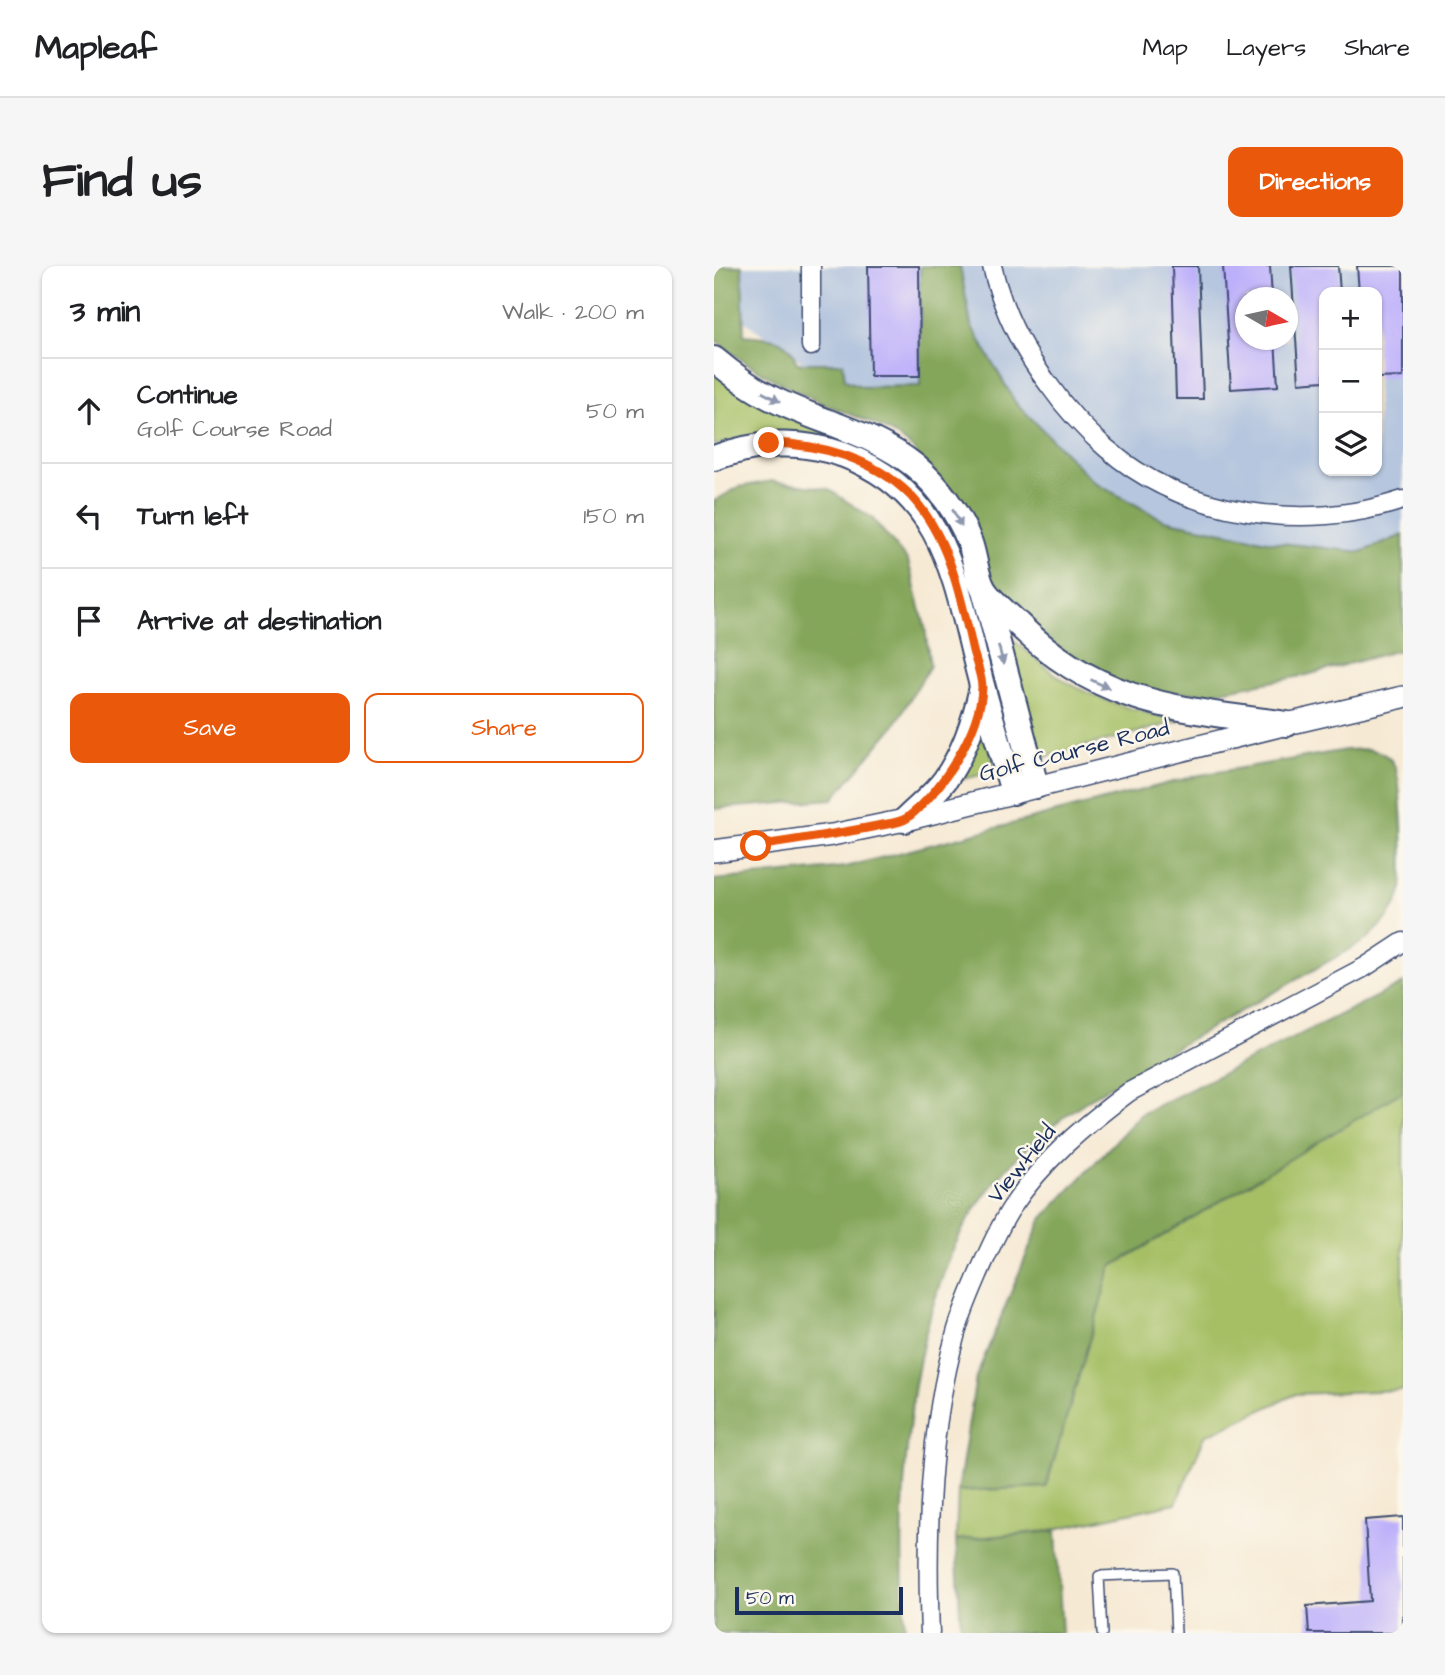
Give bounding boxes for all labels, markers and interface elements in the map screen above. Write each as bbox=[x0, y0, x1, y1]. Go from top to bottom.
text: Mapleaf bbox=[35, 25, 157, 71]
text: Map bbox=[1143, 31, 1188, 65]
text: Layers bbox=[1226, 31, 1306, 65]
text: Share bbox=[1344, 31, 1410, 65]
button: Directions bbox=[1228, 147, 1403, 217]
text: Find us bbox=[42, 148, 202, 216]
north arrow bbox=[1235, 287, 1298, 350]
map controls bbox=[1319, 287, 1382, 476]
button: + bbox=[1319, 287, 1382, 350]
text: 3 min bbox=[70, 291, 140, 333]
text: Walk · 200 m bbox=[502, 296, 644, 328]
button: − bbox=[1319, 350, 1382, 413]
text: Continue bbox=[137, 377, 238, 413]
one-way arrow bbox=[761, 391, 781, 402]
icon: ahead bbox=[70, 392, 108, 430]
text: 50 m bbox=[586, 395, 644, 427]
text: Golf Course Road bbox=[137, 413, 332, 445]
button: layers bbox=[1319, 413, 1382, 476]
route end bbox=[753, 427, 784, 458]
icon: left bbox=[70, 497, 108, 535]
text: Turn left bbox=[137, 498, 248, 534]
text: 150 m bbox=[583, 500, 644, 532]
one-way arrow bbox=[951, 508, 963, 528]
icon: arrive bbox=[70, 602, 108, 640]
text: Arrive at destination bbox=[137, 603, 382, 639]
one-way arrow bbox=[996, 644, 1007, 666]
one-way arrow bbox=[1090, 678, 1110, 690]
button: Save bbox=[70, 693, 350, 763]
button: Share bbox=[364, 693, 644, 763]
street label: Golf Course Road bbox=[976, 712, 1173, 790]
route start bbox=[740, 830, 771, 861]
street label: Viewfield bbox=[980, 1117, 1064, 1210]
scale bar bbox=[735, 1584, 903, 1616]
text: 50 m bbox=[746, 1585, 794, 1612]

